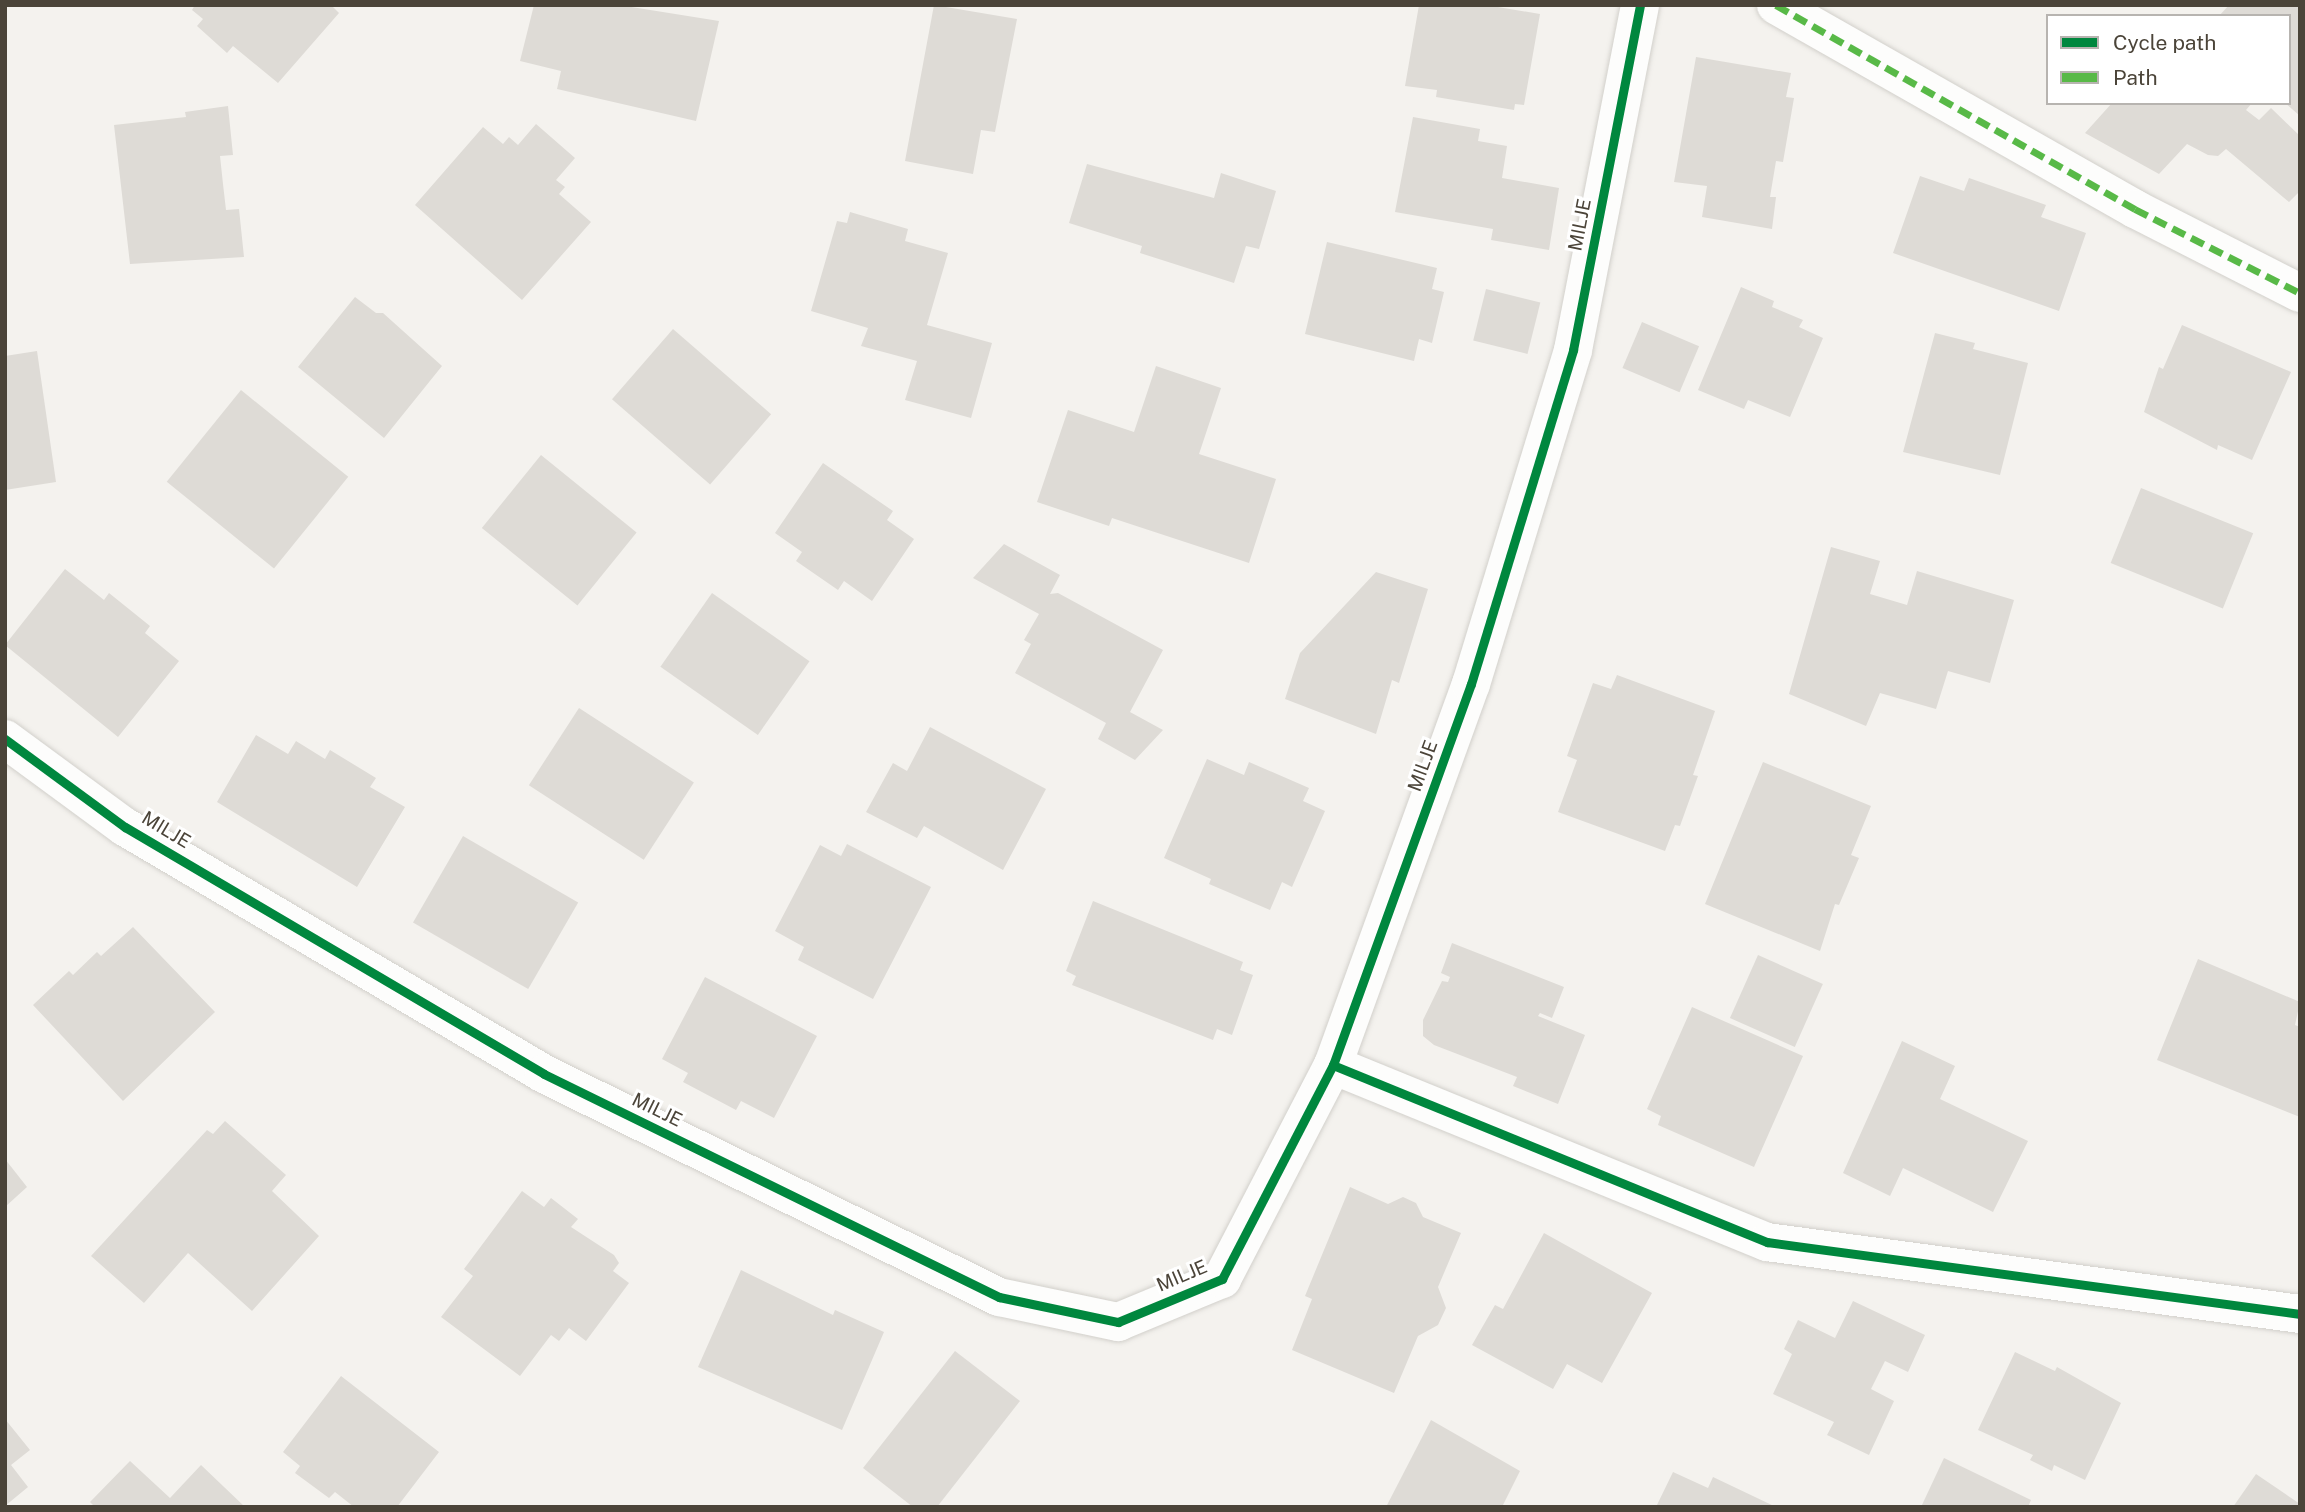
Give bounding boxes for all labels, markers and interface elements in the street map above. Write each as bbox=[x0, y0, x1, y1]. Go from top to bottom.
legend bbox=[2046, 14, 2291, 105]
text: Cycle path bbox=[2113, 30, 2216, 55]
text: Path bbox=[2113, 65, 2158, 90]
street label: MILJE bbox=[1564, 197, 1596, 253]
street label: MILJE bbox=[1403, 737, 1443, 795]
street label: MILJE bbox=[137, 807, 195, 853]
street label: MILJE bbox=[628, 1088, 686, 1132]
street label: MILJE bbox=[1153, 1255, 1211, 1297]

